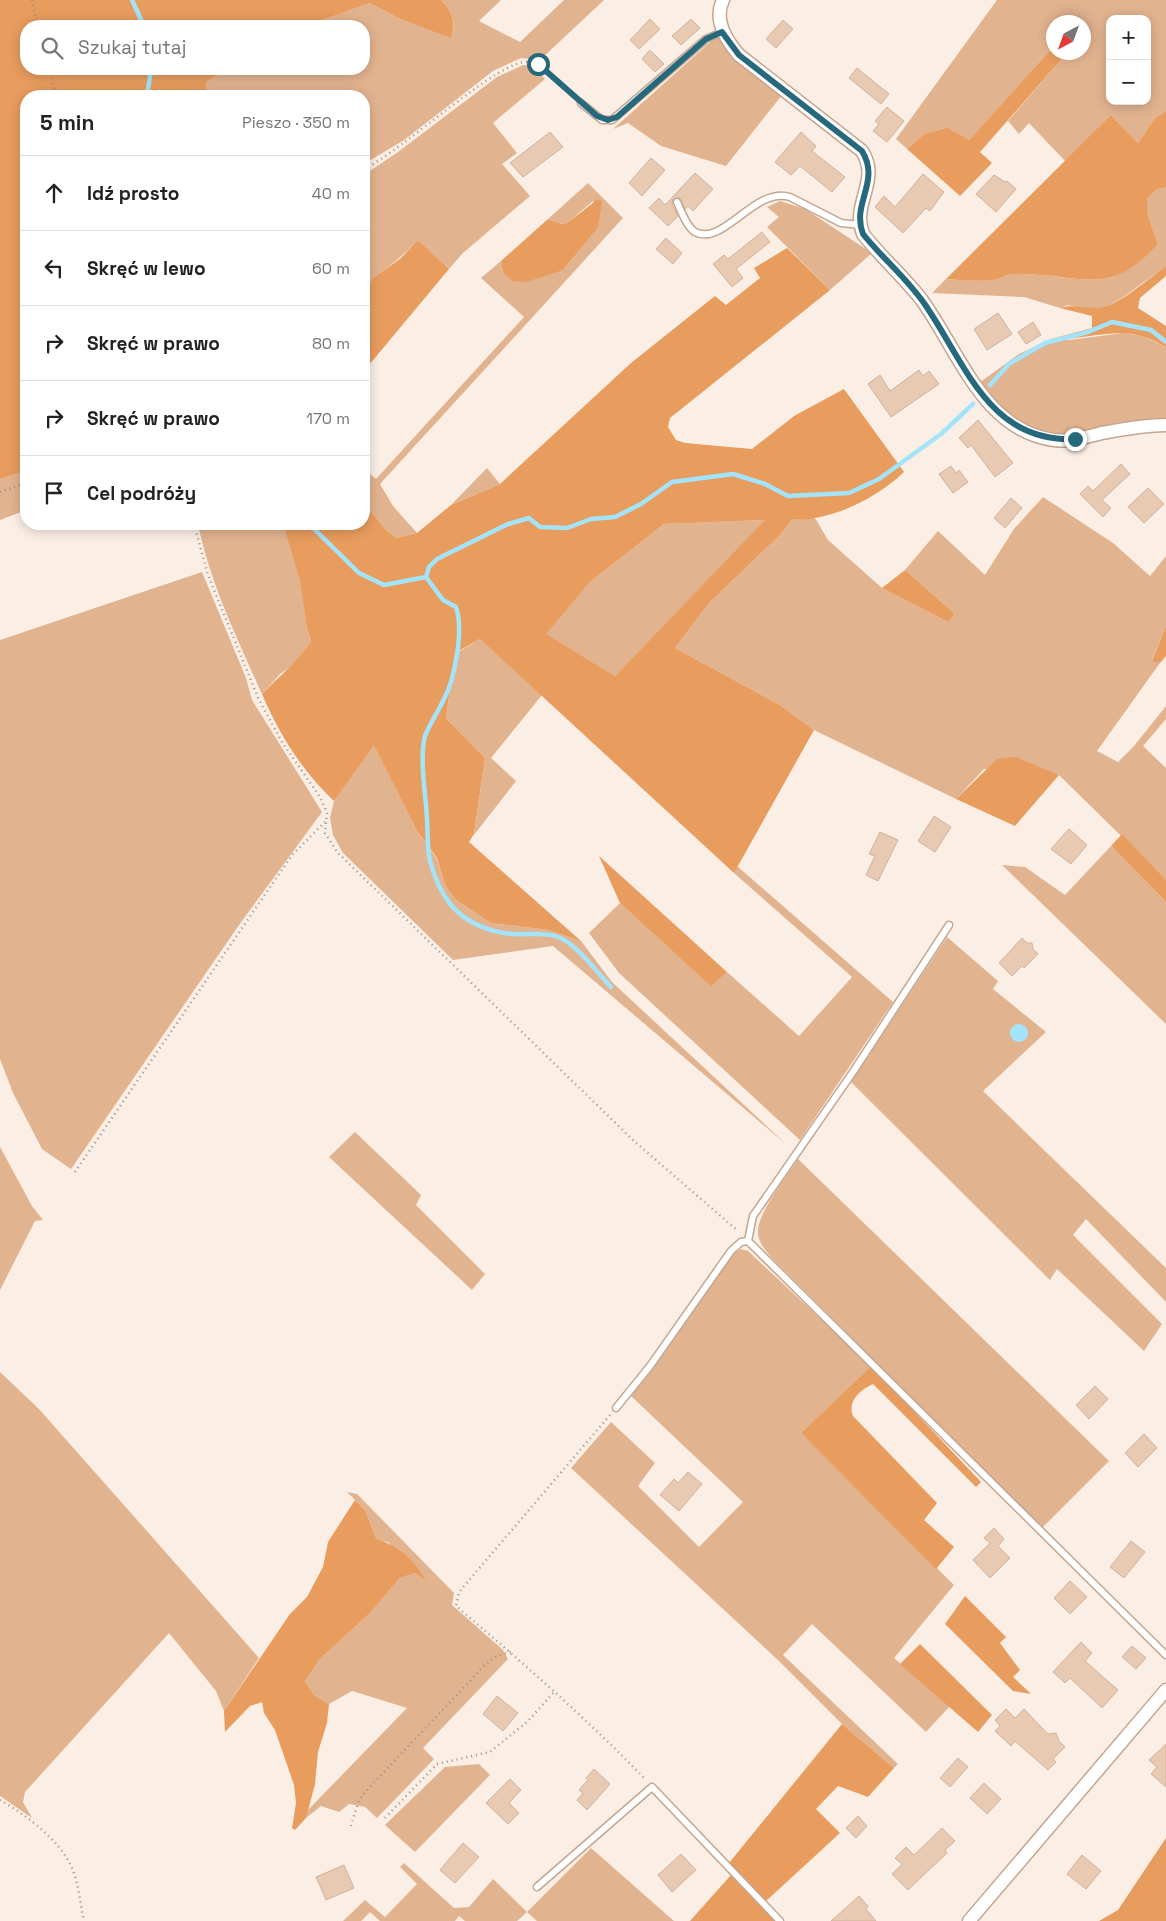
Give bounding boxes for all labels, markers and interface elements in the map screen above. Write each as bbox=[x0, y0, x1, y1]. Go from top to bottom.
north arrow bbox=[1046, 15, 1091, 60]
map controls bbox=[1106, 15, 1151, 105]
button: + bbox=[1106, 15, 1151, 60]
search box bbox=[20, 20, 370, 75]
icon: search bbox=[38, 34, 66, 62]
text: Szukaj tutaj bbox=[78, 35, 186, 60]
route start bbox=[527, 53, 550, 76]
button: − bbox=[1106, 60, 1151, 105]
text: 5 min bbox=[40, 109, 94, 136]
text: Pieszo · 350 m bbox=[242, 112, 350, 133]
icon: ahead bbox=[40, 179, 68, 207]
text: Idź prosto bbox=[87, 181, 179, 206]
text: 40 m bbox=[312, 183, 350, 204]
icon: left bbox=[40, 254, 68, 282]
text: Skręć w lewo bbox=[87, 256, 206, 281]
text: 60 m bbox=[312, 258, 350, 279]
icon: right bbox=[40, 329, 68, 357]
text: Skręć w prawo bbox=[87, 331, 220, 356]
text: 80 m bbox=[312, 333, 350, 354]
icon: right bbox=[40, 404, 68, 432]
text: Skręć w prawo bbox=[87, 406, 220, 431]
text: 170 m bbox=[306, 408, 350, 429]
route end bbox=[1064, 428, 1087, 451]
icon: arrive bbox=[40, 479, 68, 507]
text: Cel podróży bbox=[87, 481, 196, 506]

